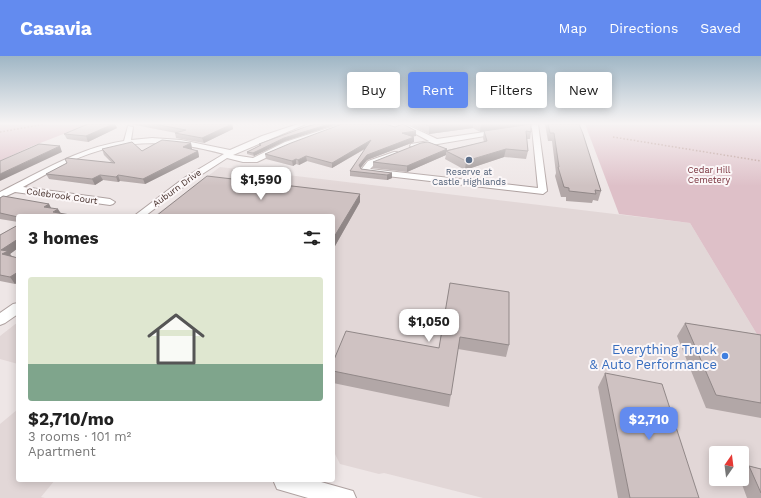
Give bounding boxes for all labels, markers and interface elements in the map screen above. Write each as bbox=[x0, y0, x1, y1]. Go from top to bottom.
text: Casavia bbox=[20, 17, 92, 40]
text: Map bbox=[559, 20, 587, 36]
text: Directions bbox=[609, 20, 678, 36]
text: Saved bbox=[700, 20, 741, 36]
chip: Buy bbox=[347, 72, 400, 108]
chip: Rent bbox=[408, 72, 468, 108]
chip: Filters bbox=[476, 72, 547, 108]
chip: New bbox=[555, 72, 612, 108]
marker: Reserve at Castle Highlands bbox=[464, 155, 474, 165]
park label: Cedar Hill Cemetery bbox=[687, 165, 731, 185]
street label: Auburn Drive bbox=[151, 167, 203, 209]
pin: $1,590 bbox=[228, 167, 294, 201]
place label: Reserve at Castle Highlands bbox=[432, 167, 506, 187]
text: $1,590 bbox=[240, 172, 282, 187]
street label: Colebrook Court bbox=[26, 186, 98, 206]
icon: filters bbox=[301, 227, 323, 249]
text: 3 homes bbox=[28, 228, 99, 248]
icon: home bbox=[140, 303, 212, 375]
pin: $1,050 bbox=[396, 309, 462, 343]
text: $1,050 bbox=[408, 314, 450, 329]
place label: Everything Truck & Auto Performance bbox=[590, 342, 718, 372]
marker: Everything Truck & Auto Performance bbox=[720, 351, 730, 361]
pin: $2,710 bbox=[616, 407, 682, 441]
text: $2,710/mo bbox=[28, 409, 114, 429]
text: $2,710 bbox=[629, 412, 669, 427]
text: 3 rooms · 101 m² bbox=[28, 429, 131, 444]
text: Apartment bbox=[28, 444, 96, 459]
north arrow bbox=[709, 446, 749, 486]
map controls bbox=[709, 446, 749, 486]

